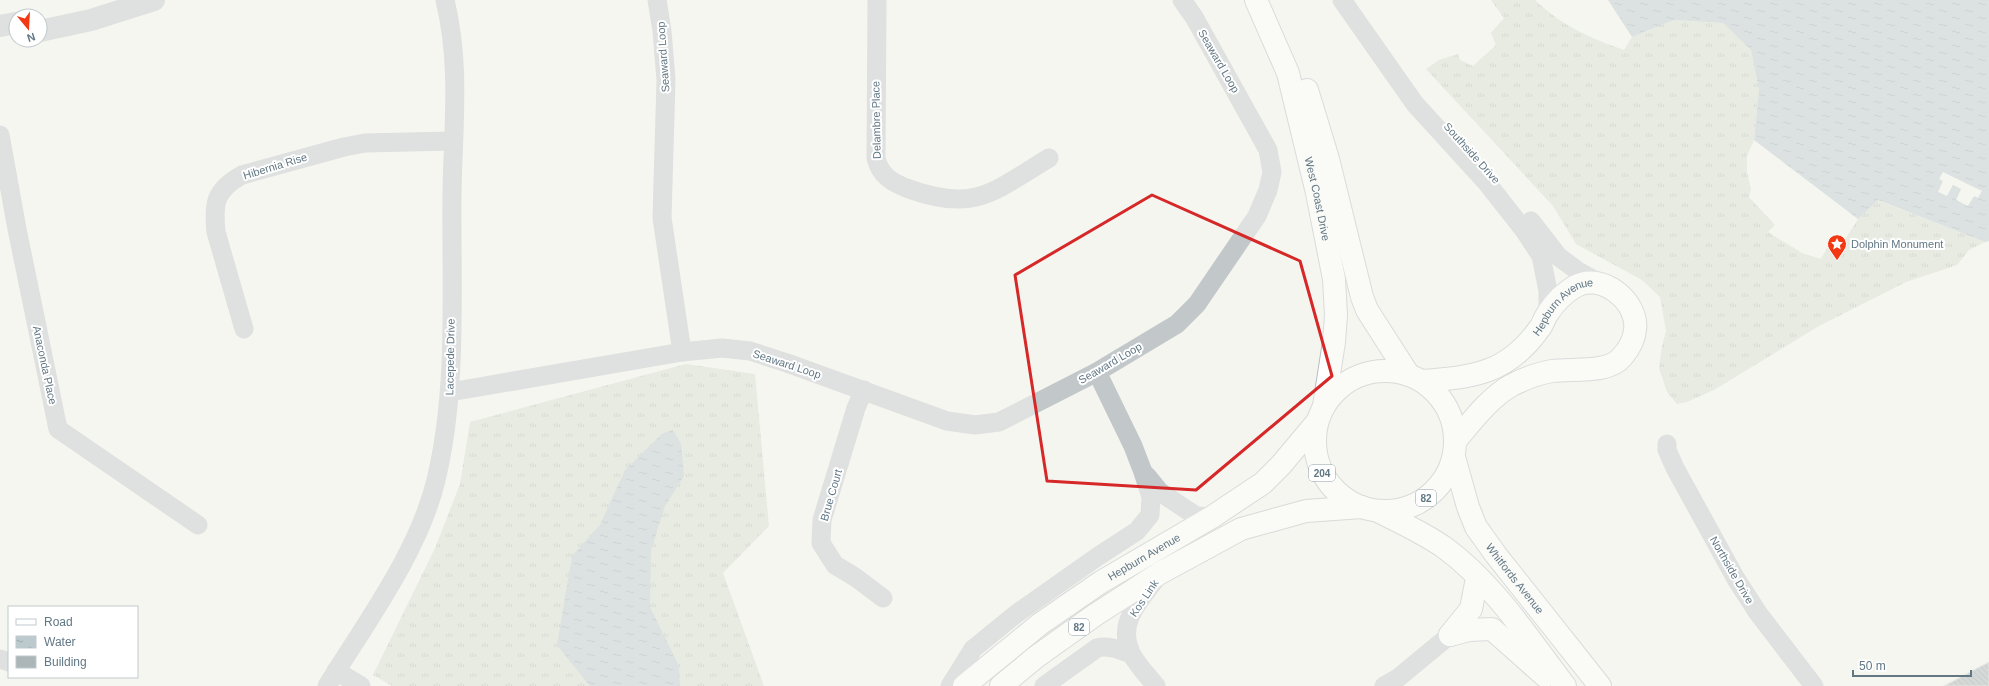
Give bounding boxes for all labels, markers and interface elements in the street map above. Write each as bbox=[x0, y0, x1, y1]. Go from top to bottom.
north arrow bbox=[8, 8, 48, 48]
street label: Seaward Loop bbox=[655, 21, 671, 93]
street label: Seaward Loop bbox=[1196, 27, 1242, 95]
text: N bbox=[25, 31, 37, 44]
street label: Delambre Place bbox=[869, 81, 883, 159]
street label: Southside Drive bbox=[1442, 120, 1502, 186]
street label: Hibernia Rise bbox=[242, 151, 308, 181]
street label: West Coast Drive bbox=[1303, 156, 1332, 242]
place icon: Dolphin Monument bbox=[1826, 233, 1848, 261]
place label: Dolphin Monument bbox=[1851, 238, 1943, 250]
street label: Hepburn Avenue bbox=[1530, 276, 1593, 338]
street label: Lacepede Drive bbox=[443, 318, 457, 396]
street label: Anaconda Place bbox=[31, 325, 59, 405]
street label: Seaward Loop bbox=[1076, 340, 1144, 386]
street label: Seaward Loop bbox=[751, 347, 823, 381]
road number: 204 bbox=[1309, 465, 1335, 481]
street label: Brue Court bbox=[818, 468, 844, 522]
road number: 82 bbox=[1416, 490, 1436, 506]
street label: Hepburn Avenue bbox=[1106, 531, 1182, 583]
street label: Northside Drive bbox=[1708, 534, 1756, 606]
street label: Whitfords Avenue bbox=[1484, 541, 1546, 616]
street label: Kos Link bbox=[1127, 577, 1161, 619]
legend bbox=[8, 606, 138, 678]
text: Road bbox=[44, 615, 73, 629]
road number: 82 bbox=[1069, 619, 1089, 635]
text: Water bbox=[44, 635, 76, 649]
scale bar bbox=[1853, 652, 1971, 678]
text: Building bbox=[44, 655, 87, 669]
text: 50 m bbox=[1859, 659, 1886, 673]

